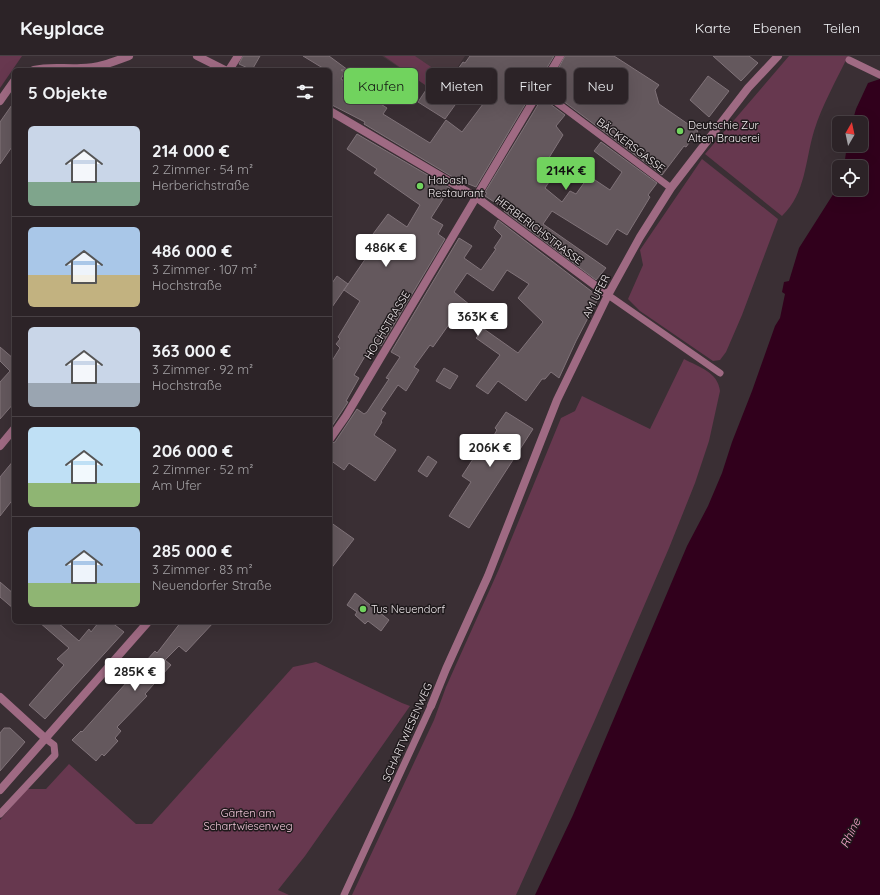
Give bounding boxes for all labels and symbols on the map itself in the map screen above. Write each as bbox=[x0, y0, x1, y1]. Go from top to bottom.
street label: BÄCKERSGASSE bbox=[594, 115, 668, 175]
north arrow bbox=[832, 116, 868, 152]
place label: Deutschie Zur Alten Brauerei bbox=[688, 118, 760, 145]
marker: Deutschie Zur Alten Brauerei bbox=[675, 126, 685, 136]
pin: 214K € bbox=[533, 157, 599, 191]
place label: Habash Restaurant bbox=[428, 173, 484, 200]
marker: Habash Restaurant bbox=[415, 181, 425, 191]
street label: HERBERICHSTRASSE bbox=[492, 192, 586, 268]
pin: 486K € bbox=[353, 234, 419, 268]
street label: AM UFER bbox=[579, 272, 613, 320]
street label: HOCHSTRASSE bbox=[361, 288, 413, 362]
pin: 363K € bbox=[445, 303, 511, 337]
pin: 206K € bbox=[457, 434, 523, 468]
place label: Tus Neuendorf bbox=[371, 602, 445, 616]
marker: Tus Neuendorf bbox=[358, 604, 368, 614]
pin: 285K € bbox=[102, 658, 168, 692]
street label: SCHARTWIESENWEG bbox=[379, 680, 435, 784]
park label: Gärten am Schartwiesenweg bbox=[203, 806, 293, 833]
water label: Rhine bbox=[836, 815, 864, 850]

